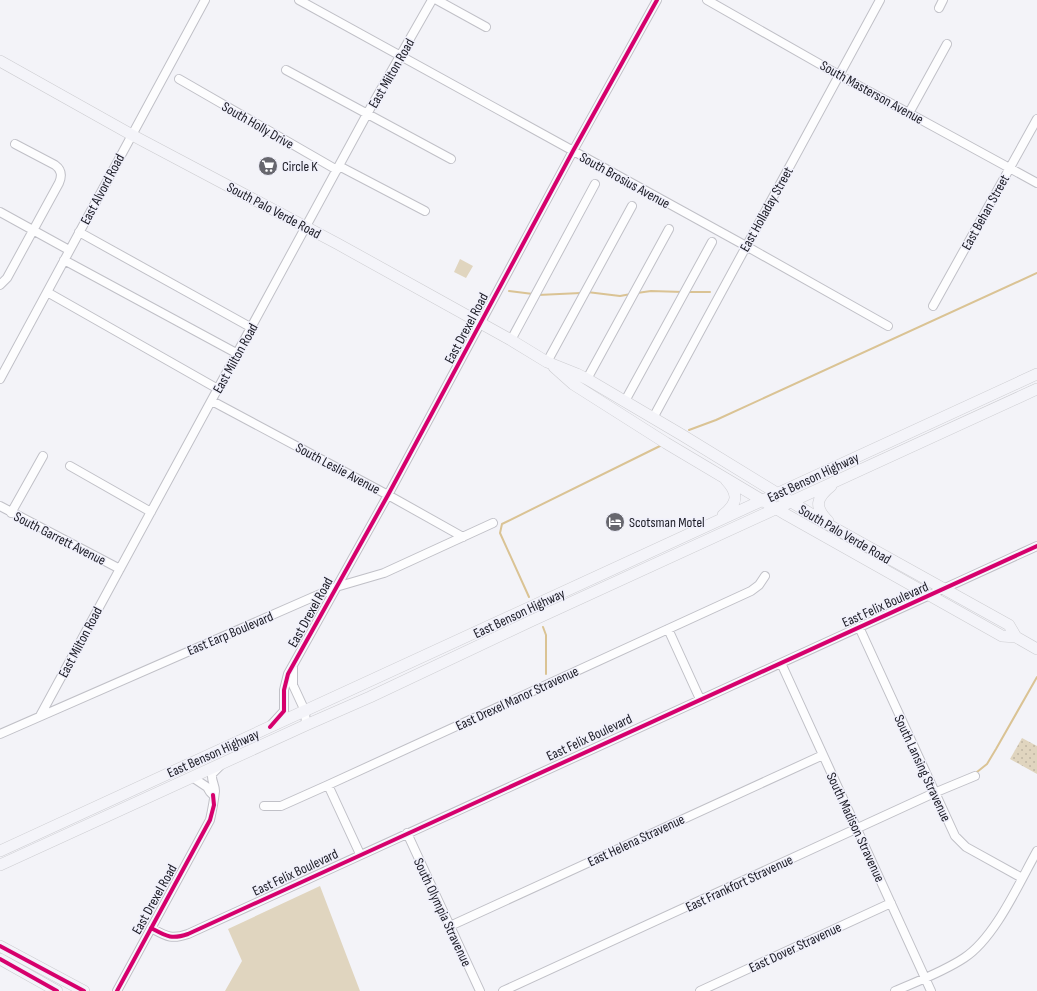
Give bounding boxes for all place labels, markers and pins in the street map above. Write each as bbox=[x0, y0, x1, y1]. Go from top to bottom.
supermarket icon: Circle K bbox=[257, 155, 279, 177]
place label: Circle K bbox=[282, 158, 318, 175]
hotel icon: Scotsman Motel bbox=[604, 511, 626, 533]
place label: Scotsman Motel bbox=[629, 514, 705, 531]

